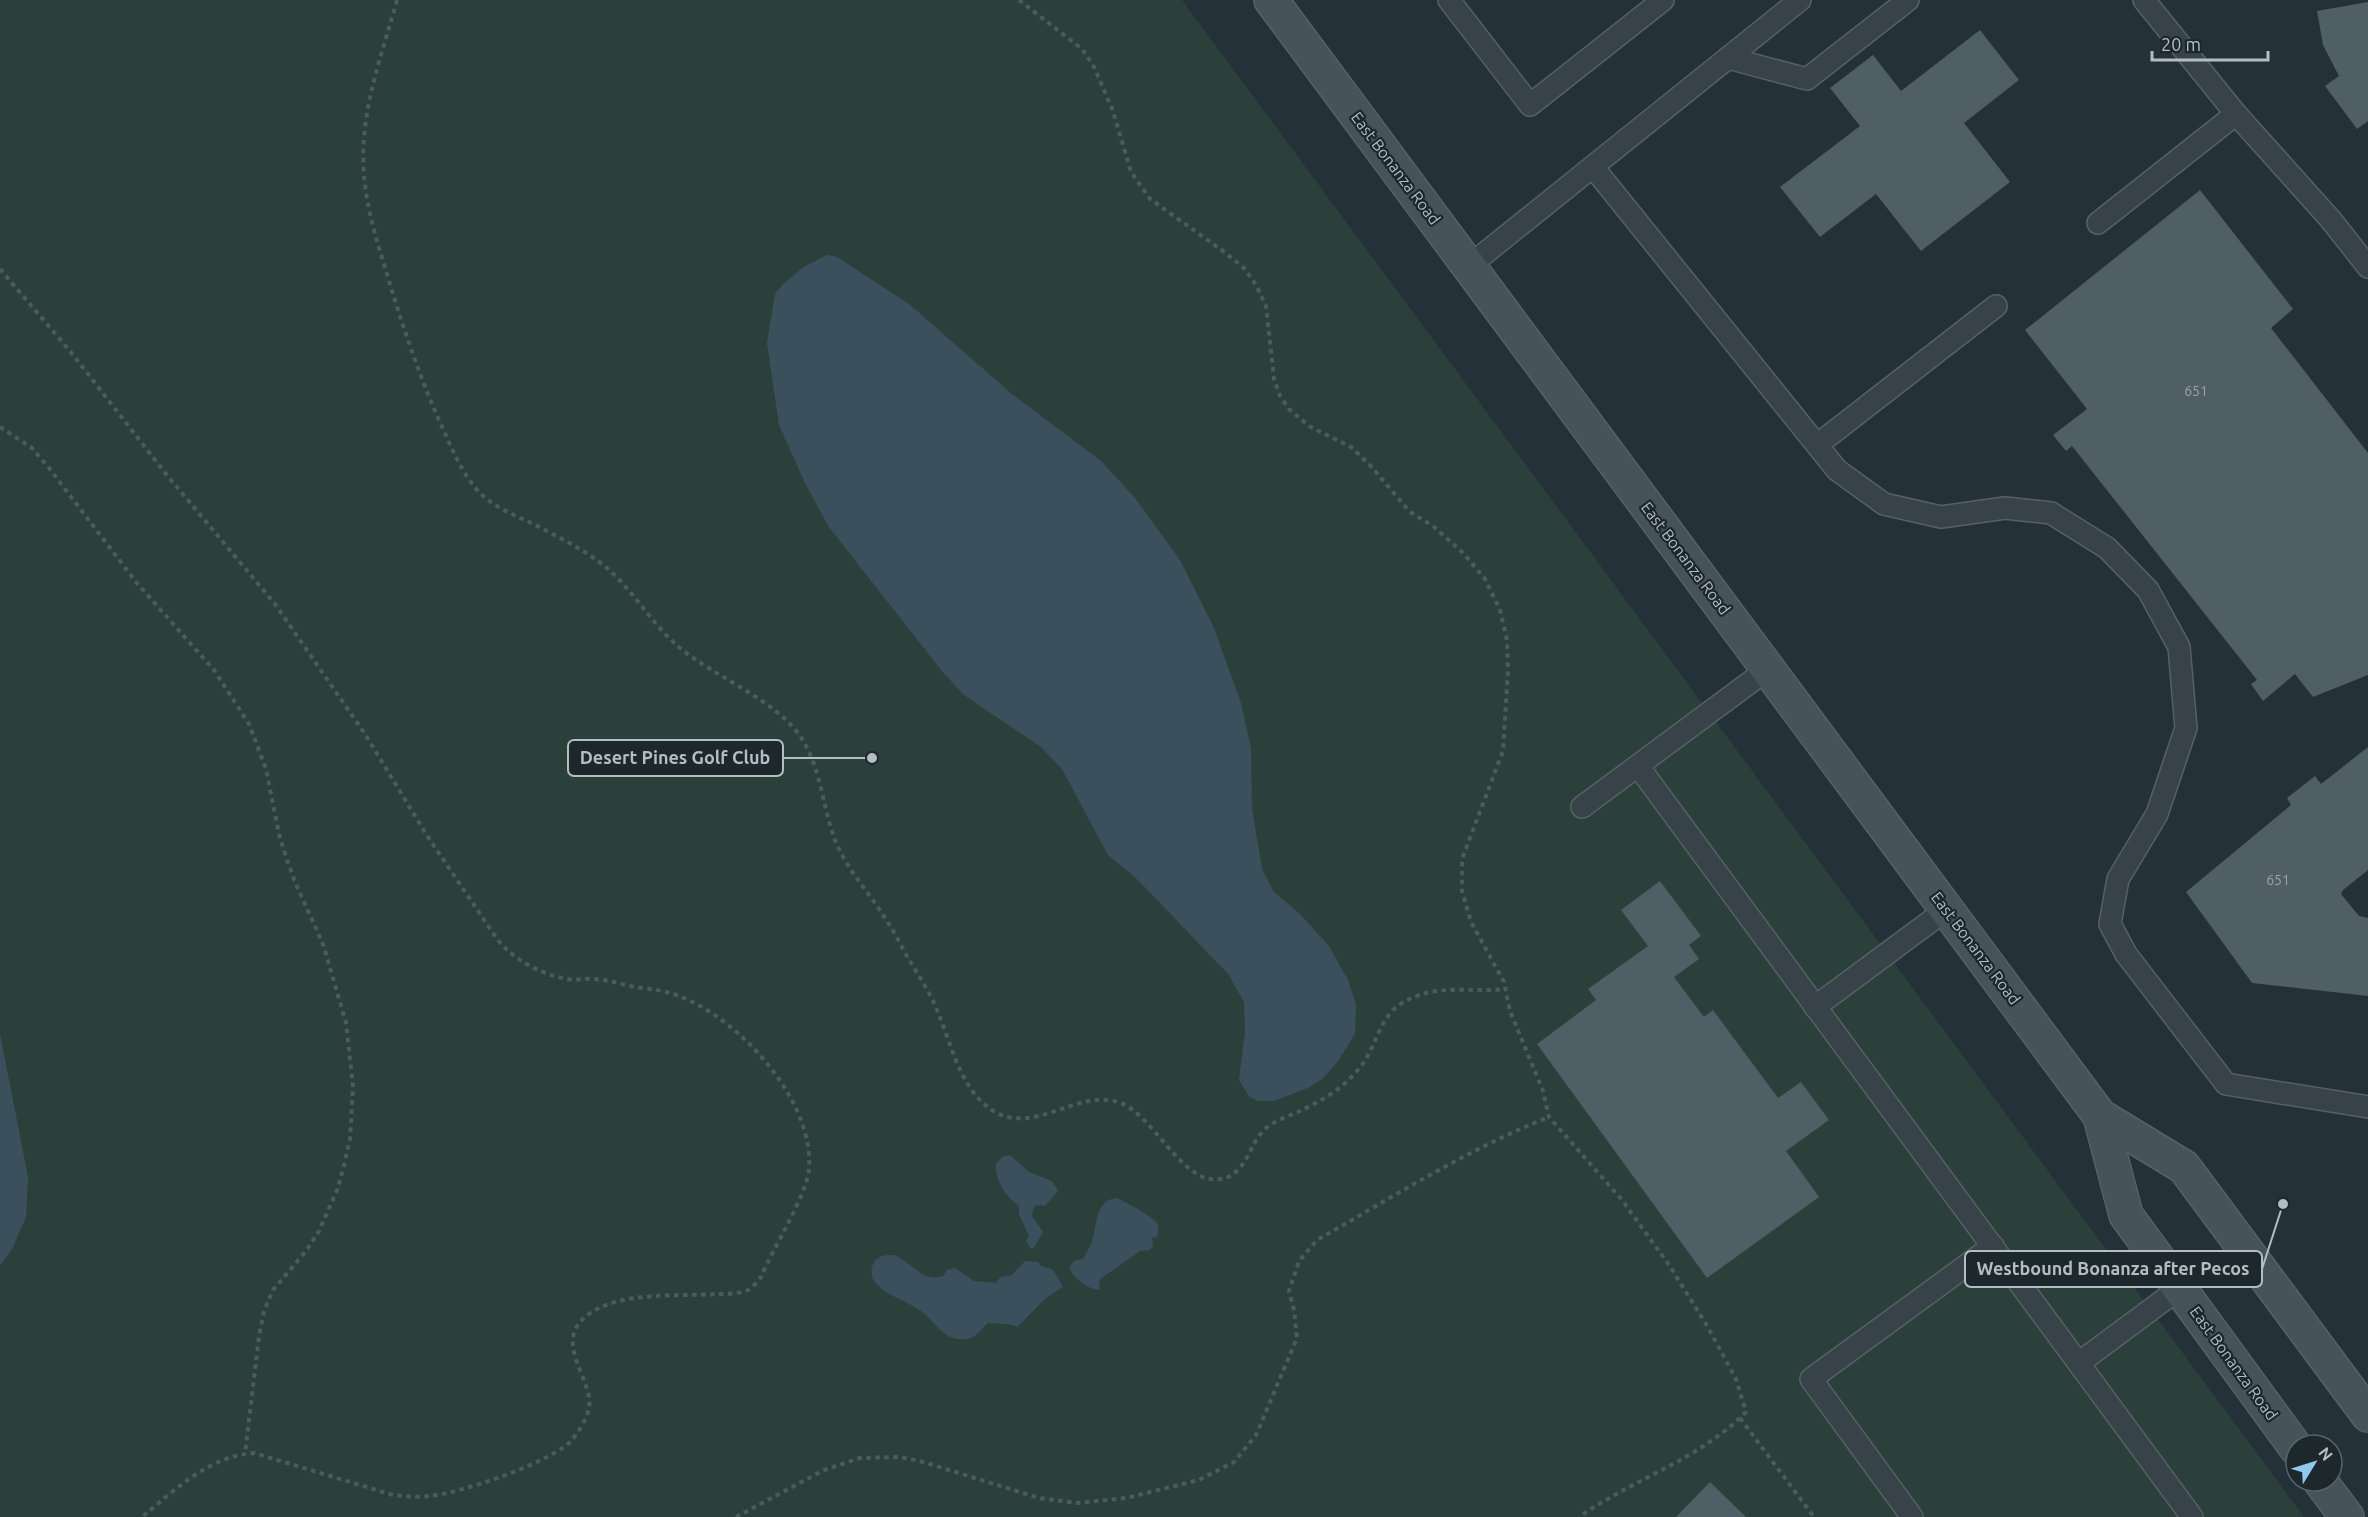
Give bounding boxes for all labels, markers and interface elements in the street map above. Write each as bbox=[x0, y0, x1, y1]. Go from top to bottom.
scale bar bbox=[2152, 24, 2268, 62]
text: 20 m bbox=[2161, 34, 2201, 54]
street label: East Bonanza Road bbox=[1348, 108, 1444, 228]
house number: 651 bbox=[2184, 383, 2208, 399]
street label: East Bonanza Road bbox=[1638, 498, 1734, 618]
callout: Desert Pines Golf Club bbox=[568, 740, 783, 776]
text: Desert Pines Golf Club bbox=[580, 747, 770, 767]
house number: 651 bbox=[2266, 872, 2290, 888]
street label: East Bonanza Road bbox=[1928, 888, 2024, 1008]
callout: Westbound Bonanza after Pecos bbox=[1965, 1251, 2262, 1287]
text: Westbound Bonanza after Pecos bbox=[1976, 1258, 2250, 1278]
street label: East Bonanza Road bbox=[2187, 1303, 2281, 1423]
north arrow bbox=[2284, 1433, 2344, 1493]
text: N bbox=[2315, 1444, 2337, 1464]

